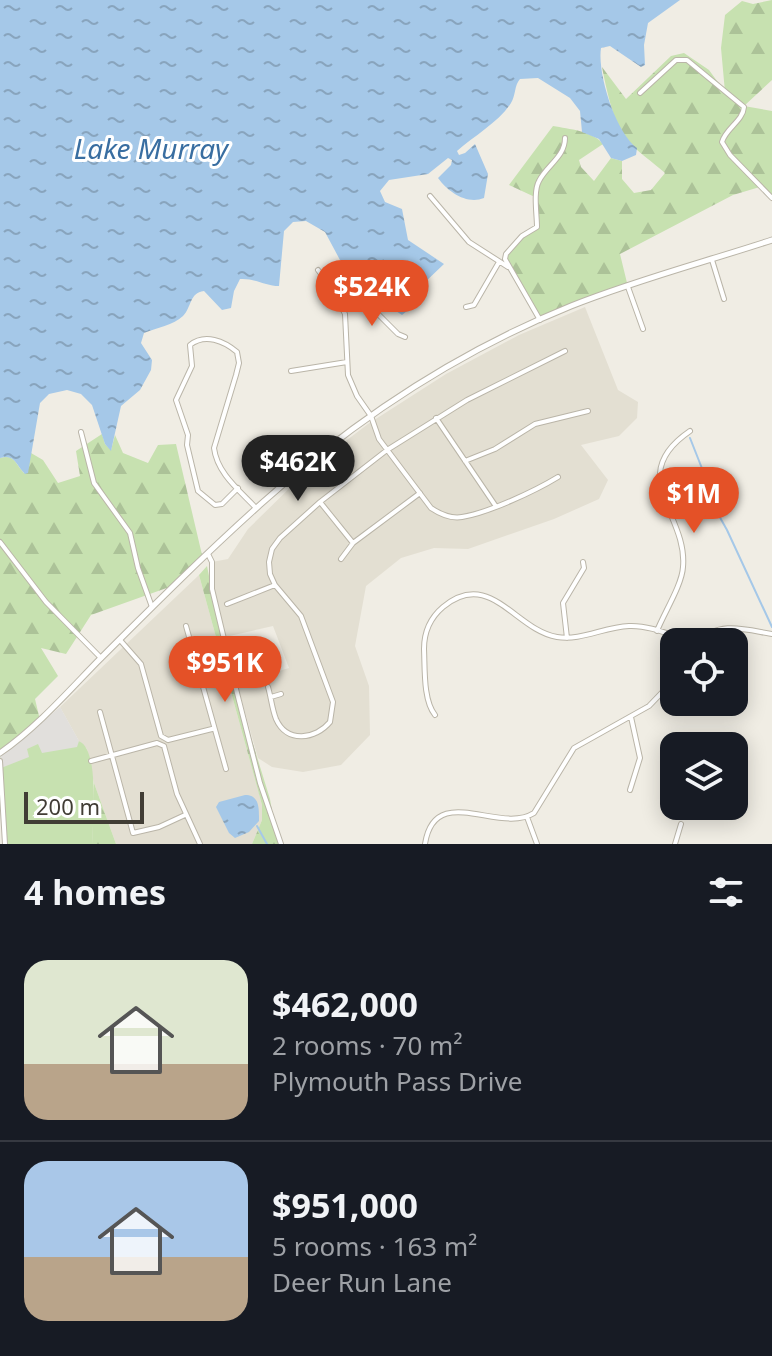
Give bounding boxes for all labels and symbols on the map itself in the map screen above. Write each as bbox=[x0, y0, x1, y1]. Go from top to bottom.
water label: Lake Murray bbox=[74, 129, 230, 167]
pin: $524K bbox=[316, 260, 428, 328]
pin: $462K bbox=[242, 435, 354, 503]
pin: $1M bbox=[655, 467, 733, 535]
pin: $951K bbox=[169, 636, 281, 704]
scale bar bbox=[24, 788, 144, 824]

